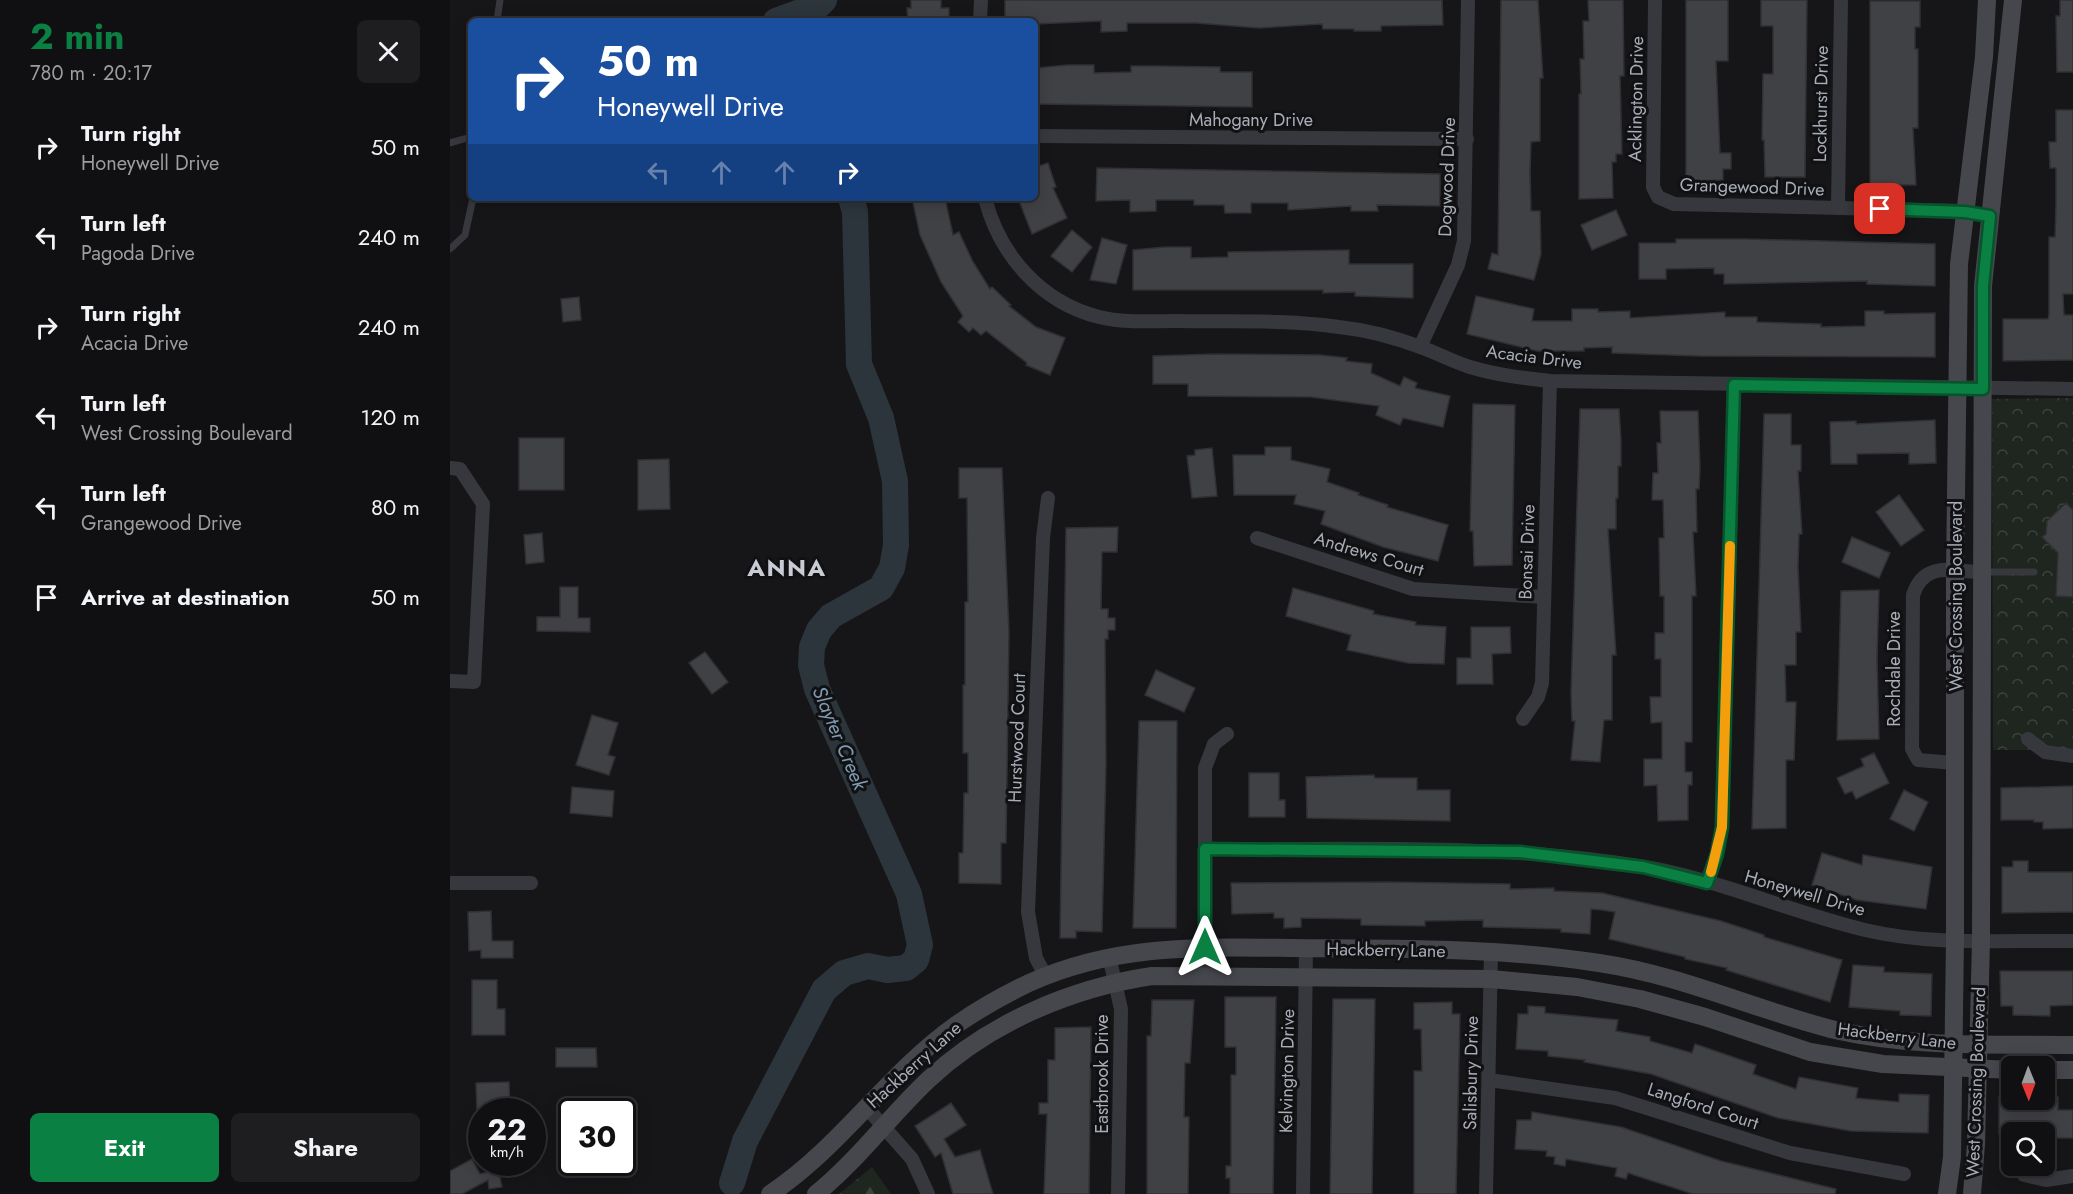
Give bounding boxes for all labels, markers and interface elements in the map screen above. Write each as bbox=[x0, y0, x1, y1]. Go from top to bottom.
text: 2 min bbox=[30, 10, 125, 62]
button: close bbox=[357, 20, 420, 83]
text: 50 m bbox=[597, 31, 699, 92]
street label: Acklington Drive bbox=[1622, 36, 1650, 162]
icon: right bbox=[498, 42, 576, 120]
street label: Lockhurst Drive bbox=[1807, 46, 1835, 162]
text: 780 m · 20:17 bbox=[30, 59, 152, 88]
text: Honeywell Drive bbox=[597, 87, 784, 126]
street label: Mahogany Drive bbox=[1189, 107, 1313, 133]
text: Turn right bbox=[81, 117, 181, 149]
street label: Dogwood Drive bbox=[1432, 117, 1462, 237]
icon: right bbox=[30, 131, 63, 164]
text: 50 m bbox=[371, 131, 420, 163]
text: Honeywell Drive bbox=[81, 149, 219, 178]
icon: left bbox=[642, 156, 675, 189]
icon: ahead bbox=[705, 156, 738, 189]
icon: ahead bbox=[768, 156, 801, 189]
icon: right bbox=[831, 156, 864, 189]
street label: Grangewood Drive bbox=[1679, 171, 1825, 203]
pin bbox=[1854, 183, 1905, 234]
icon: arrive bbox=[1863, 192, 1896, 225]
text: Turn left bbox=[81, 207, 166, 239]
icon: left bbox=[30, 221, 63, 254]
text: 240 m bbox=[358, 221, 420, 253]
text: Pagoda Drive bbox=[81, 239, 195, 268]
text: Turn right bbox=[81, 297, 181, 329]
icon: right bbox=[30, 311, 63, 344]
text: 240 m bbox=[358, 311, 420, 343]
text: Acacia Drive bbox=[81, 329, 188, 358]
street label: Acacia Drive bbox=[1485, 338, 1583, 376]
text: Turn left bbox=[81, 387, 166, 419]
icon: left bbox=[30, 401, 63, 434]
text: 120 m bbox=[361, 401, 420, 433]
text: West Crossing Boulevard bbox=[81, 419, 293, 448]
text: Turn left bbox=[81, 477, 166, 509]
icon: left bbox=[30, 491, 63, 524]
text: 80 m bbox=[371, 491, 420, 523]
street label: West Crossing Boulevard bbox=[1943, 501, 1969, 691]
street label: Bonsai Drive bbox=[1512, 504, 1542, 600]
text: Grangewood Drive bbox=[81, 509, 242, 538]
street label: Andrews Court bbox=[1311, 525, 1428, 583]
district label: ANNA bbox=[746, 550, 827, 585]
icon: arrive bbox=[30, 581, 63, 614]
text: Arrive at destination bbox=[81, 581, 290, 613]
text: 50 m bbox=[371, 581, 420, 613]
street label: Rochdale Drive bbox=[1881, 611, 1907, 727]
street label: Hurstwood Court bbox=[1002, 672, 1032, 803]
water label: Slayter Creek bbox=[805, 682, 875, 796]
street label: Honeywell Drive bbox=[1742, 863, 1868, 923]
position arrow bbox=[1173, 915, 1237, 979]
street label: Hackberry Lane bbox=[1326, 936, 1446, 964]
street label: West Crossing Boulevard bbox=[1960, 986, 1992, 1178]
street label: Kelvington Drive bbox=[1273, 1009, 1301, 1133]
street label: Eastbrook Drive bbox=[1089, 1014, 1115, 1134]
street label: Hackberry Lane bbox=[861, 1015, 967, 1115]
street label: Salisbury Drive bbox=[1457, 1016, 1485, 1130]
street label: Hackberry Lane bbox=[1836, 1016, 1958, 1056]
north arrow bbox=[2001, 1056, 2055, 1110]
map controls bbox=[2001, 1056, 2055, 1176]
street label: Langford Court bbox=[1644, 1076, 1763, 1136]
speed limit sign: 30 bbox=[558, 1098, 636, 1176]
text: 22 bbox=[487, 1108, 527, 1151]
button: Exit bbox=[30, 1113, 219, 1182]
button: Share bbox=[231, 1113, 420, 1182]
button: search bbox=[2001, 1122, 2055, 1176]
text: km/h bbox=[490, 1141, 524, 1163]

